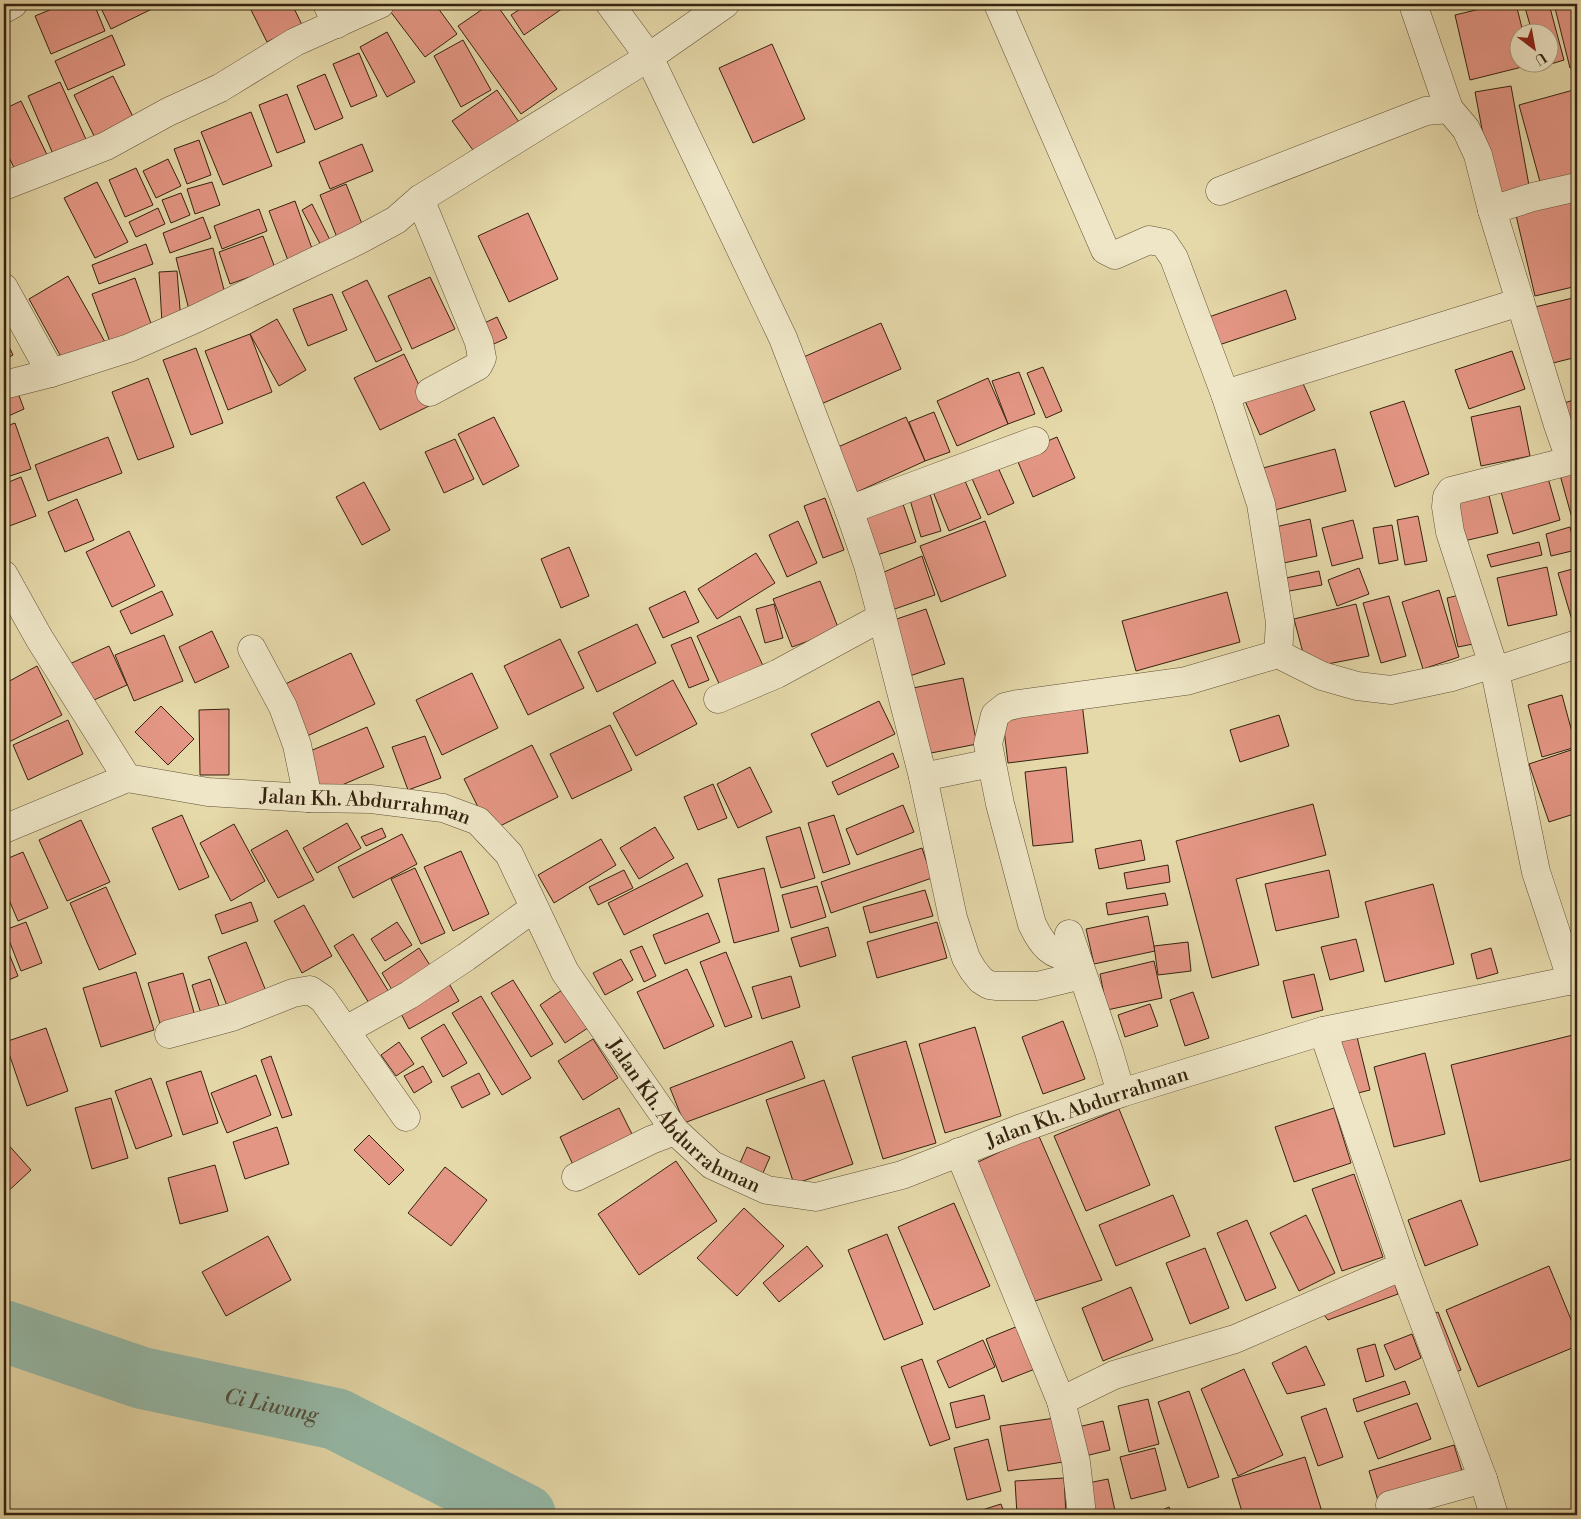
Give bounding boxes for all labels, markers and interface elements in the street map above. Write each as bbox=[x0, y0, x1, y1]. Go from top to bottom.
north arrow bbox=[1508, 22, 1558, 72]
text: U bbox=[1531, 48, 1550, 69]
street label: Jalan Kh. Abdurrahman bbox=[258, 784, 474, 831]
street label: Jalan Kh. Abdurrahman bbox=[600, 1033, 764, 1199]
street label: Jalan Kh. Abdurrahman bbox=[982, 1062, 1192, 1155]
water label: Ci Liwung bbox=[222, 1384, 322, 1429]

